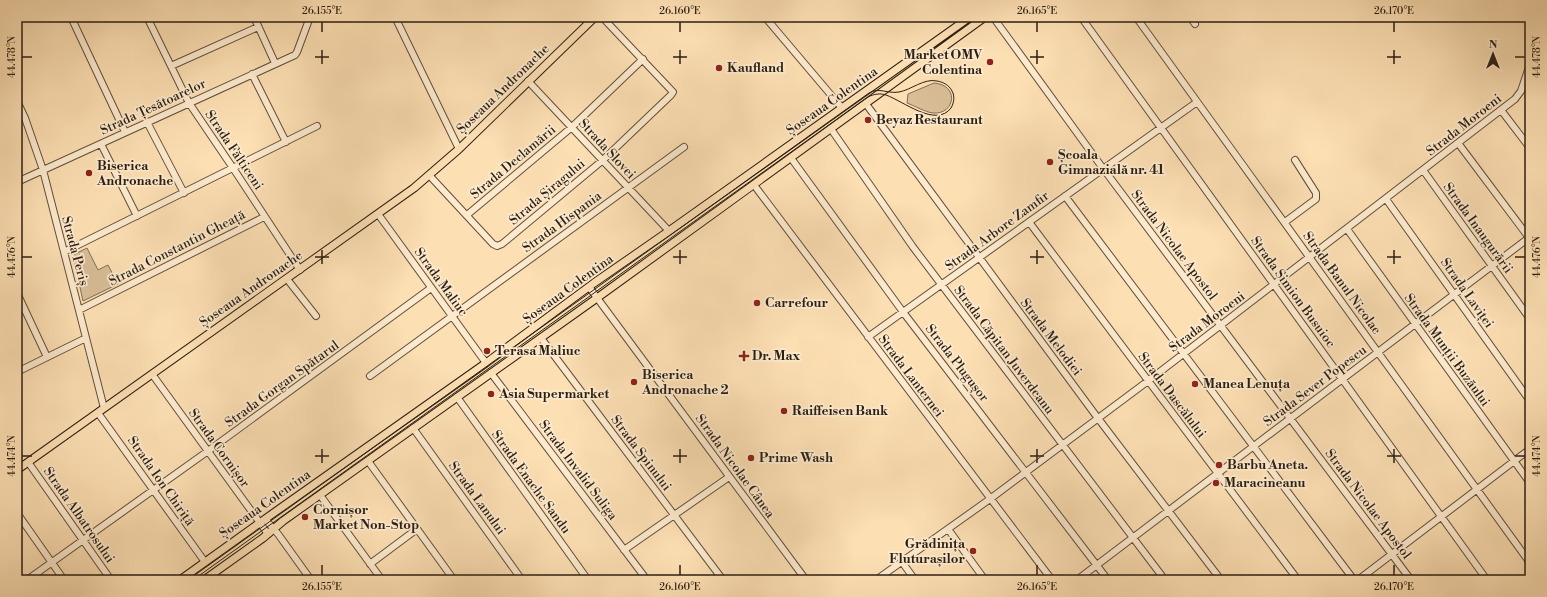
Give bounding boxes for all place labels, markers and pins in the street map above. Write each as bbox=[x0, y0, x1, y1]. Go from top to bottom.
place label: Market OMV Colentina bbox=[904, 47, 983, 78]
marker: Market OMV Colentina bbox=[985, 57, 995, 67]
place label: Kaufland bbox=[727, 60, 784, 76]
marker: Kaufland bbox=[714, 63, 724, 73]
place label: Beyaz Restaurant bbox=[876, 112, 983, 128]
marker: Beyaz Restaurant bbox=[863, 115, 873, 125]
place label: Școala Gimnazială nr. 41 bbox=[1058, 147, 1165, 178]
marker: Școala Gimnazială nr. 41 bbox=[1045, 157, 1055, 167]
place label: Biserica Andronache bbox=[96, 158, 173, 189]
marker: Biserica Andronache bbox=[84, 168, 94, 178]
place label: Carrefour bbox=[765, 295, 829, 311]
marker: Carrefour bbox=[752, 298, 762, 308]
place label: Terasa Maliuc bbox=[495, 343, 581, 359]
marker: Terasa Maliuc bbox=[482, 346, 492, 356]
place label: Dr. Max bbox=[752, 348, 801, 364]
marker: Dr. Max bbox=[739, 351, 749, 361]
place label: Biserica Andronache 2 bbox=[641, 367, 729, 398]
place label: Manea Lenuța bbox=[1203, 376, 1291, 393]
marker: Biserica Andronache 2 bbox=[629, 377, 639, 387]
marker: Manea Lenuța bbox=[1190, 379, 1200, 389]
place label: Asia Supermarket bbox=[498, 386, 610, 402]
marker: Asia Supermarket bbox=[486, 389, 496, 399]
place label: Raiffeisen Bank bbox=[792, 403, 889, 419]
marker: Raiffeisen Bank bbox=[779, 406, 789, 416]
place label: Prime Wash bbox=[759, 450, 833, 466]
marker: Prime Wash bbox=[746, 453, 756, 463]
place label: Barbu Aneta. bbox=[1227, 457, 1308, 473]
marker: Barbu Aneta. bbox=[1214, 460, 1224, 470]
place label: Maracineanu bbox=[1224, 475, 1305, 491]
marker: Maracineanu bbox=[1211, 478, 1221, 488]
place label: Cornișor Market Non-Stop bbox=[313, 502, 419, 533]
marker: Cornișor Market Non-Stop bbox=[300, 512, 310, 522]
place label: Grădinița Fluturașilor bbox=[889, 536, 966, 568]
marker: Grădinița Fluturașilor bbox=[968, 546, 978, 556]

